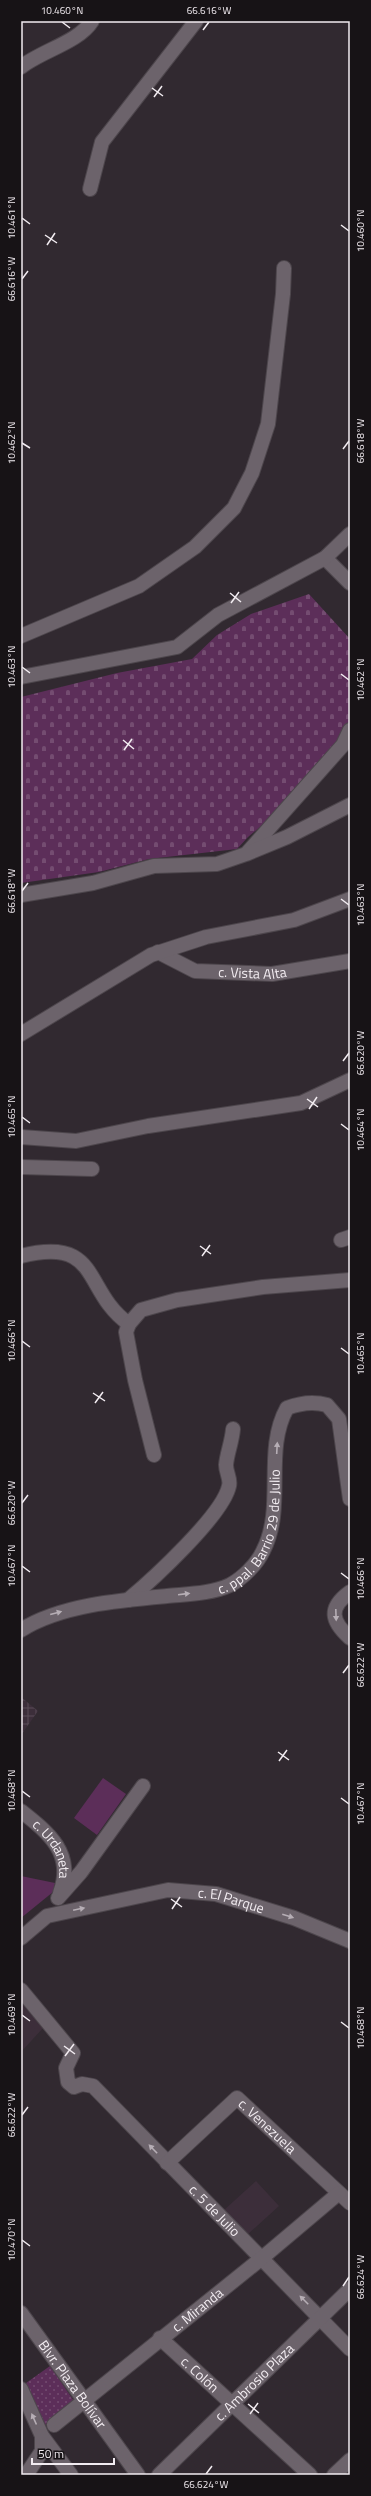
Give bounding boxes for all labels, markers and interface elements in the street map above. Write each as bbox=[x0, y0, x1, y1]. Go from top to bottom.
text: 10.460°N bbox=[41, 3, 83, 18]
text: 66.616°W bbox=[187, 3, 231, 18]
text: 10.461°N bbox=[4, 197, 19, 239]
text: 10.460°N bbox=[353, 210, 368, 252]
text: 66.616°W bbox=[4, 257, 19, 301]
text: 66.618°W bbox=[353, 419, 368, 463]
text: 10.462°N bbox=[4, 422, 19, 464]
text: 10.463°N bbox=[4, 646, 19, 688]
text: 10.462°N bbox=[353, 659, 368, 701]
text: 66.618°W bbox=[4, 869, 19, 913]
text: 10.463°N bbox=[353, 884, 368, 926]
street label: c. Vista Alta bbox=[218, 961, 288, 984]
text: 66.620°W bbox=[353, 1031, 368, 1075]
text: 10.465°N bbox=[4, 1096, 19, 1138]
text: 10.464°N bbox=[353, 1109, 368, 1151]
text: 10.466°N bbox=[4, 1320, 19, 1362]
text: 10.465°N bbox=[353, 1333, 368, 1375]
one-way arrow bbox=[273, 1442, 280, 1454]
street label: c. ppal. Barrio 29 de Julio bbox=[215, 1469, 285, 1599]
text: 66.620°W bbox=[4, 1481, 19, 1525]
text: 10.467°N bbox=[4, 1545, 19, 1587]
text: 10.466°N bbox=[353, 1558, 368, 1600]
one-way arrow bbox=[178, 1591, 190, 1598]
one-way arrow bbox=[332, 1608, 339, 1621]
one-way arrow bbox=[50, 1610, 62, 1616]
text: 66.622°W bbox=[353, 1643, 368, 1687]
text: 10.468°N bbox=[4, 1770, 19, 1812]
text: 10.467°N bbox=[353, 1783, 368, 1825]
street label: c. Urdaneta bbox=[28, 1814, 75, 1879]
street label: c. El Parque bbox=[197, 1882, 267, 1918]
one-way arrow bbox=[73, 1906, 85, 1912]
one-way arrow bbox=[282, 1913, 294, 1919]
text: 10.469°N bbox=[4, 1994, 19, 2036]
text: 10.468°N bbox=[353, 2007, 368, 2049]
text: 66.622°W bbox=[4, 2093, 19, 2137]
street label: c. Venezuela bbox=[234, 2093, 302, 2158]
one-way arrow bbox=[148, 2144, 158, 2154]
street label: c. 5 de Julio bbox=[184, 2179, 246, 2241]
text: 10.470°N bbox=[4, 2219, 19, 2261]
text: 66.624°W bbox=[353, 2255, 368, 2299]
street label: c. Miranda bbox=[167, 2282, 227, 2337]
one-way arrow bbox=[299, 2295, 309, 2305]
street label: Blvr. Plaza Bolívar bbox=[34, 2335, 112, 2433]
street label: c. Ambrosio Plaza bbox=[209, 2338, 298, 2426]
street label: c. Colón bbox=[176, 2351, 224, 2397]
one-way arrow bbox=[31, 2413, 37, 2425]
scale bar bbox=[32, 2440, 114, 2466]
text: 50 m bbox=[38, 2444, 64, 2463]
text: 66.624°W bbox=[184, 2477, 228, 2492]

